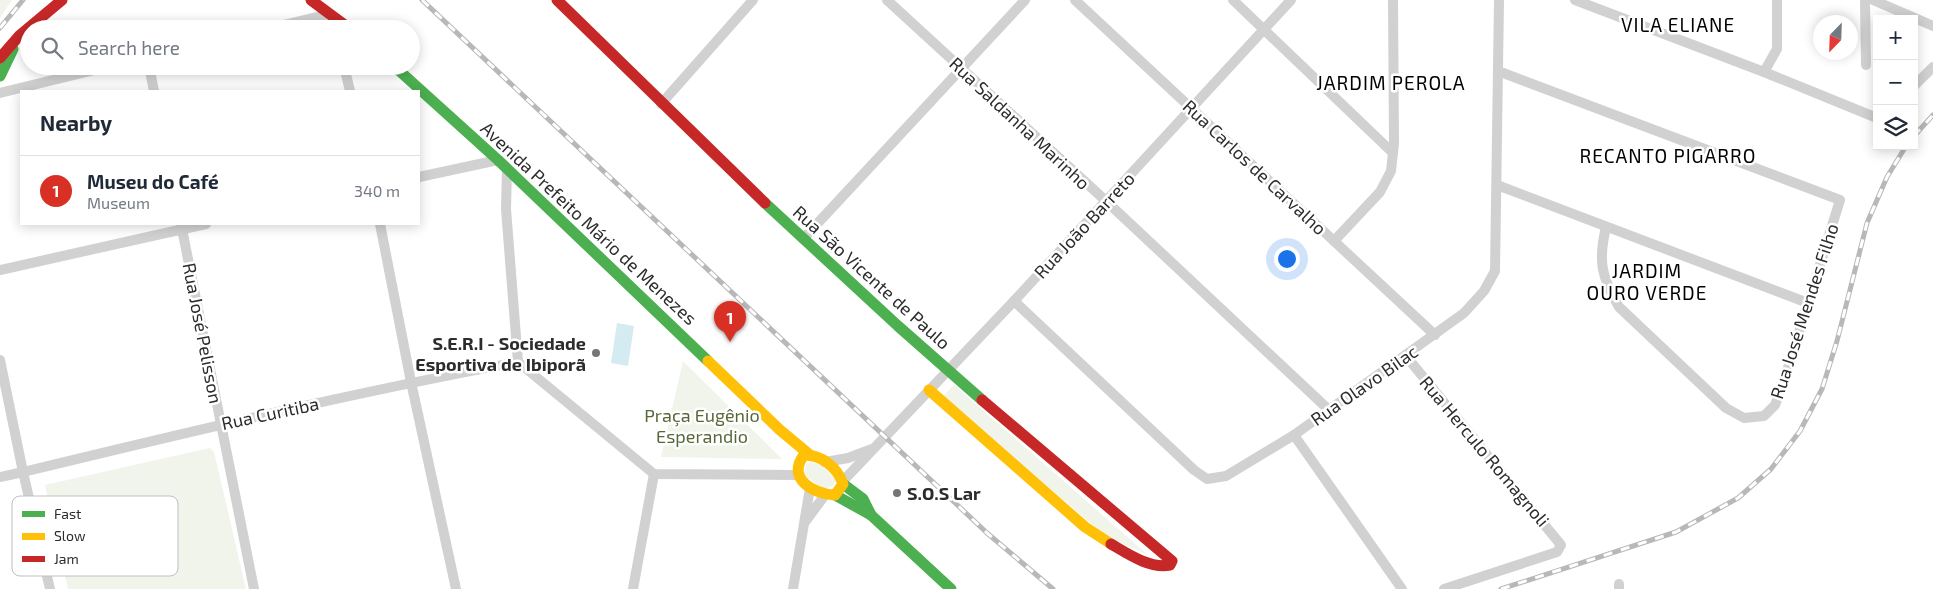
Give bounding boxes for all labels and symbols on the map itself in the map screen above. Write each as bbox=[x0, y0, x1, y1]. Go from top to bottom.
district label: VILA ELIANE bbox=[1621, 13, 1735, 36]
north arrow bbox=[1813, 15, 1858, 60]
street label: Rua Saldanha Marinho bbox=[945, 52, 1095, 194]
district label: JARDIM PEROLA bbox=[1316, 71, 1466, 94]
street label: Rua Carlos de Carvalho bbox=[1179, 95, 1331, 239]
street label: Avenida Prefeito Mário de Menezes bbox=[476, 117, 702, 329]
district label: RECANTO PIGARRO bbox=[1579, 144, 1757, 167]
street label: Rua João Barreto bbox=[1029, 167, 1139, 283]
street label: Rua São Vicente de Paulo bbox=[789, 201, 955, 353]
street label: Rua José Mendes Filho bbox=[1765, 220, 1843, 402]
your location bbox=[1274, 246, 1300, 272]
district label: JARDIM OURO VERDE bbox=[1587, 259, 1707, 304]
street label: Rua José Pelisson bbox=[179, 261, 227, 405]
pin: 1 bbox=[714, 301, 746, 342]
place label: S.E.R.I - Sociedade Esportiva de Ibiporã bbox=[415, 332, 586, 375]
street label: Rua Olavo Bilac bbox=[1306, 340, 1422, 430]
marker: S.E.R.I - Sociedade Esportiva de Ibiporã bbox=[590, 347, 602, 359]
street label: Rua Herculo Romagnoli bbox=[1415, 371, 1555, 531]
street label: Rua Curitiba bbox=[219, 392, 321, 434]
park label: Praça Eugênio Esperandio bbox=[644, 404, 760, 447]
place label: S.O.S Lar bbox=[907, 482, 981, 504]
marker: S.O.S Lar bbox=[891, 487, 903, 499]
legend bbox=[12, 496, 178, 576]
text: Fast bbox=[54, 505, 81, 522]
text: Slow bbox=[54, 527, 86, 544]
text: Jam bbox=[54, 550, 79, 567]

